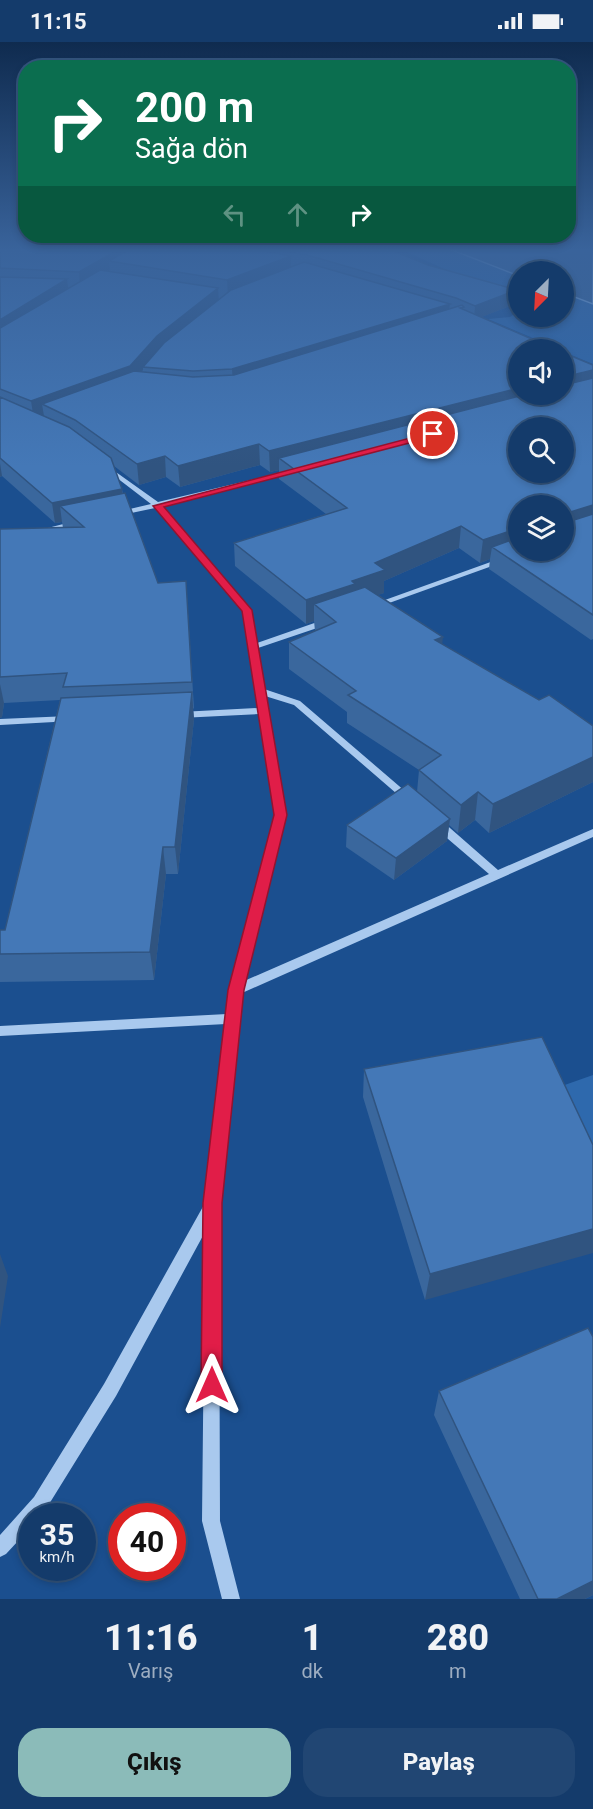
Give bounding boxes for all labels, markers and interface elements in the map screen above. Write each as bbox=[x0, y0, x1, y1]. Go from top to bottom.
text: 11:15 bbox=[30, 9, 87, 34]
text: 200 m bbox=[135, 83, 254, 132]
icon: right bbox=[36, 84, 114, 162]
text: Sağa dön bbox=[135, 133, 248, 165]
icon: left bbox=[218, 198, 251, 231]
icon: ahead bbox=[281, 198, 314, 231]
icon: right bbox=[344, 198, 377, 231]
north arrow bbox=[508, 261, 574, 327]
map controls bbox=[508, 261, 574, 561]
button: sound bbox=[508, 339, 574, 405]
pin bbox=[407, 408, 458, 459]
icon: arrive bbox=[416, 417, 449, 450]
button: search bbox=[508, 417, 574, 483]
button: layers bbox=[508, 495, 574, 561]
position arrow bbox=[180, 1353, 244, 1417]
speed limit sign: 40 bbox=[108, 1503, 186, 1581]
text: 35 bbox=[40, 1517, 74, 1552]
text: km/h bbox=[39, 1548, 75, 1566]
text: 11:16 bbox=[104, 1617, 197, 1659]
text: 1 bbox=[302, 1617, 322, 1659]
text: 280 bbox=[427, 1617, 489, 1659]
text: Varış bbox=[128, 1659, 173, 1683]
text: dk bbox=[301, 1659, 323, 1683]
text: m bbox=[449, 1659, 467, 1683]
button: Çıkış bbox=[18, 1728, 291, 1797]
button: Paylaş bbox=[303, 1728, 575, 1797]

